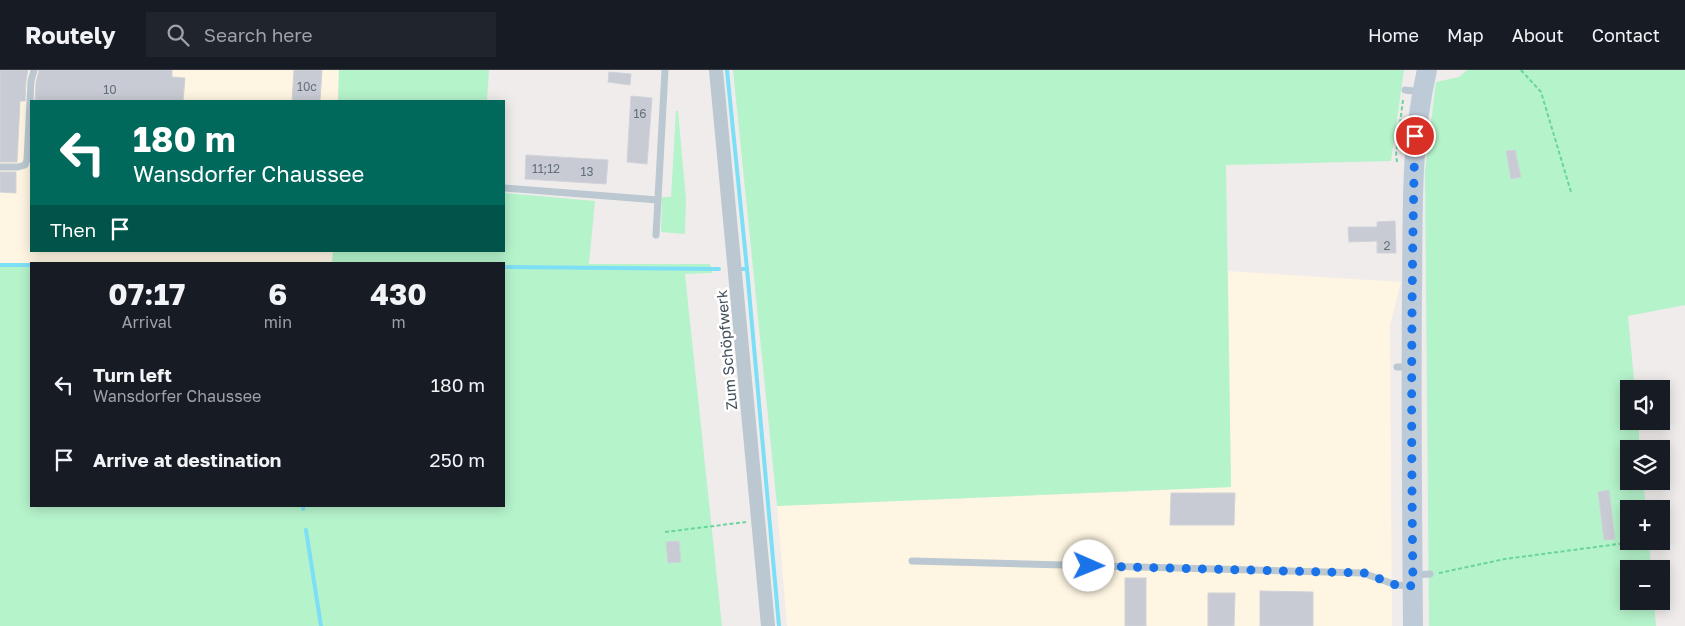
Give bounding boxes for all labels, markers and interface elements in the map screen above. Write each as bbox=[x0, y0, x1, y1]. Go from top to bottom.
search box bbox=[146, 12, 496, 57]
text: Routely bbox=[25, 20, 116, 49]
icon: search bbox=[164, 21, 192, 49]
text: Search here bbox=[204, 23, 313, 46]
text: Home bbox=[1368, 24, 1419, 46]
text: Map bbox=[1447, 24, 1484, 46]
text: About bbox=[1512, 24, 1564, 46]
text: Contact bbox=[1592, 24, 1660, 46]
house number: 10c bbox=[297, 79, 317, 94]
house number: 10 bbox=[103, 82, 117, 97]
house number: 16 bbox=[633, 106, 647, 121]
pin bbox=[1394, 115, 1436, 157]
text: 180 m bbox=[133, 118, 236, 160]
icon: left bbox=[50, 120, 115, 185]
icon: arrive bbox=[1401, 122, 1429, 150]
text: Wansdorfer Chaussee bbox=[133, 160, 364, 187]
house number: 11;12 bbox=[532, 161, 560, 176]
house number: 13 bbox=[581, 164, 593, 179]
icon: arrive bbox=[106, 215, 134, 243]
text: Then bbox=[50, 218, 96, 241]
house number: 2 bbox=[1384, 238, 1391, 253]
text: 07:17 bbox=[108, 276, 185, 312]
text: 6 bbox=[268, 276, 287, 312]
text: 430 bbox=[370, 276, 427, 312]
street label: Zum Schöpfwerk bbox=[712, 289, 740, 411]
text: Arrival bbox=[122, 312, 172, 332]
text: min bbox=[264, 312, 292, 332]
text: m bbox=[391, 312, 406, 332]
text: Turn left bbox=[93, 363, 172, 386]
icon: left bbox=[50, 371, 78, 399]
text: 180 m bbox=[431, 373, 485, 396]
map controls bbox=[1620, 380, 1670, 610]
button: sound bbox=[1620, 380, 1670, 430]
text: Wansdorfer Chaussee bbox=[93, 386, 261, 406]
button: layers bbox=[1620, 440, 1670, 490]
icon: arrive bbox=[50, 446, 78, 474]
text: Arrive at destination bbox=[93, 448, 281, 471]
text: 250 m bbox=[430, 448, 485, 471]
button: + bbox=[1620, 500, 1670, 550]
position arrow bbox=[1062, 539, 1114, 591]
button: − bbox=[1620, 560, 1670, 610]

